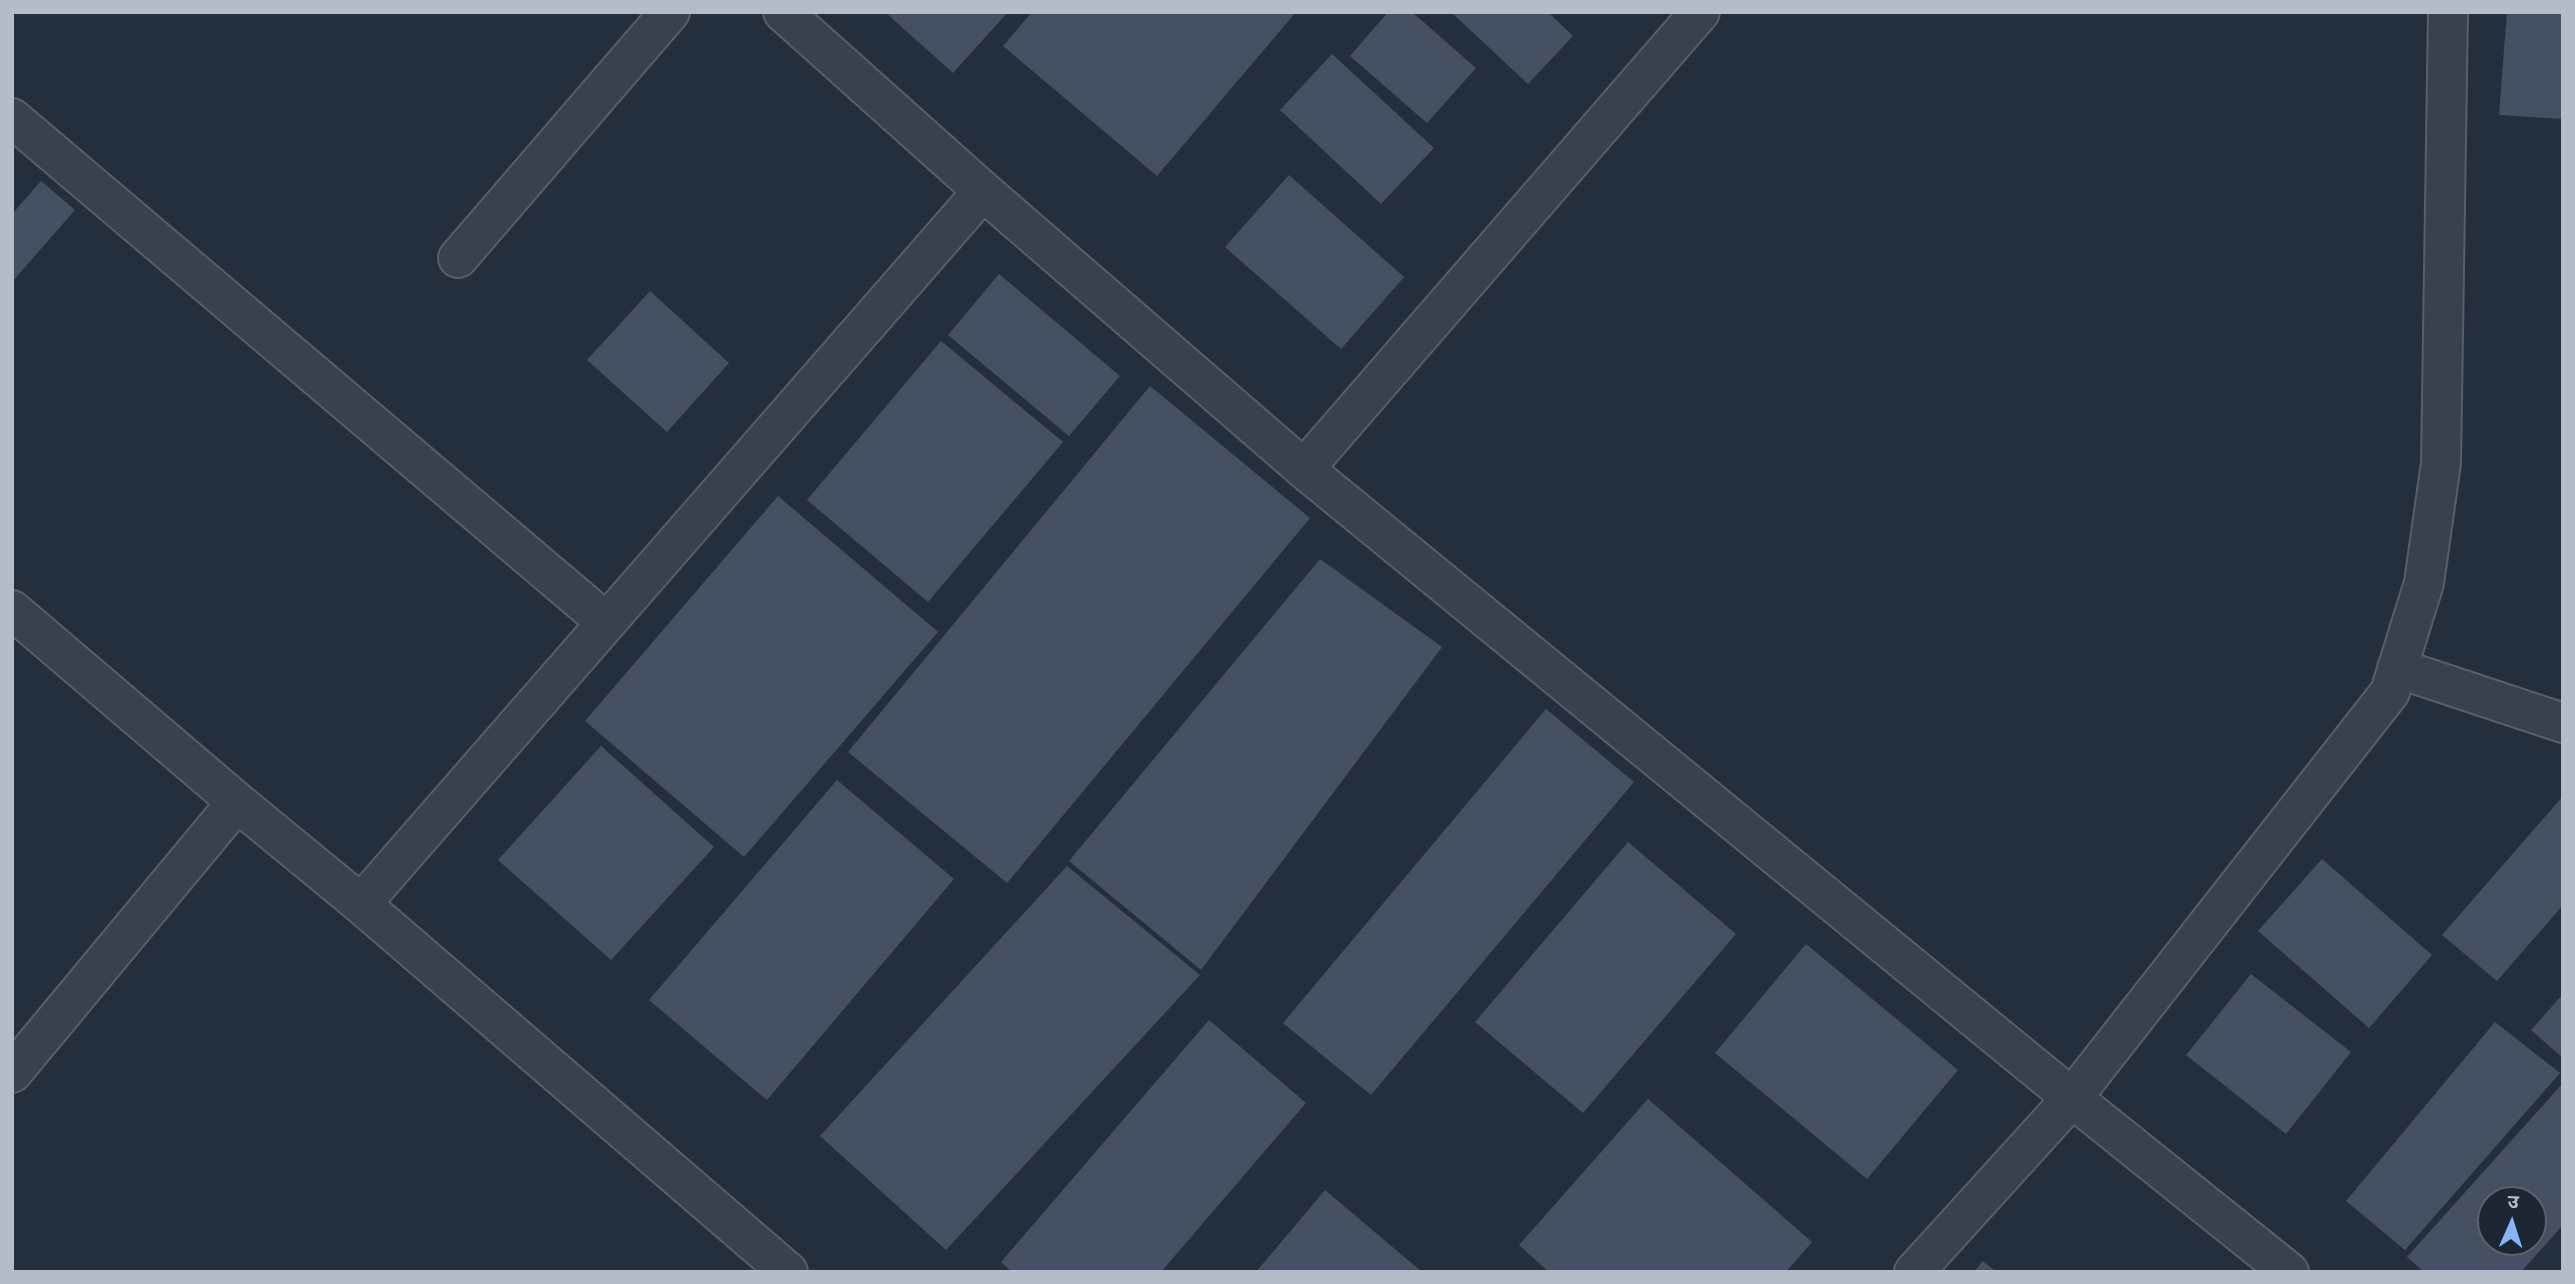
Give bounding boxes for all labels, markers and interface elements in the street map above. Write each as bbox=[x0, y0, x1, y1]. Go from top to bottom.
north arrow bbox=[2477, 1186, 2547, 1256]
text: उ bbox=[2507, 1189, 2519, 1215]

